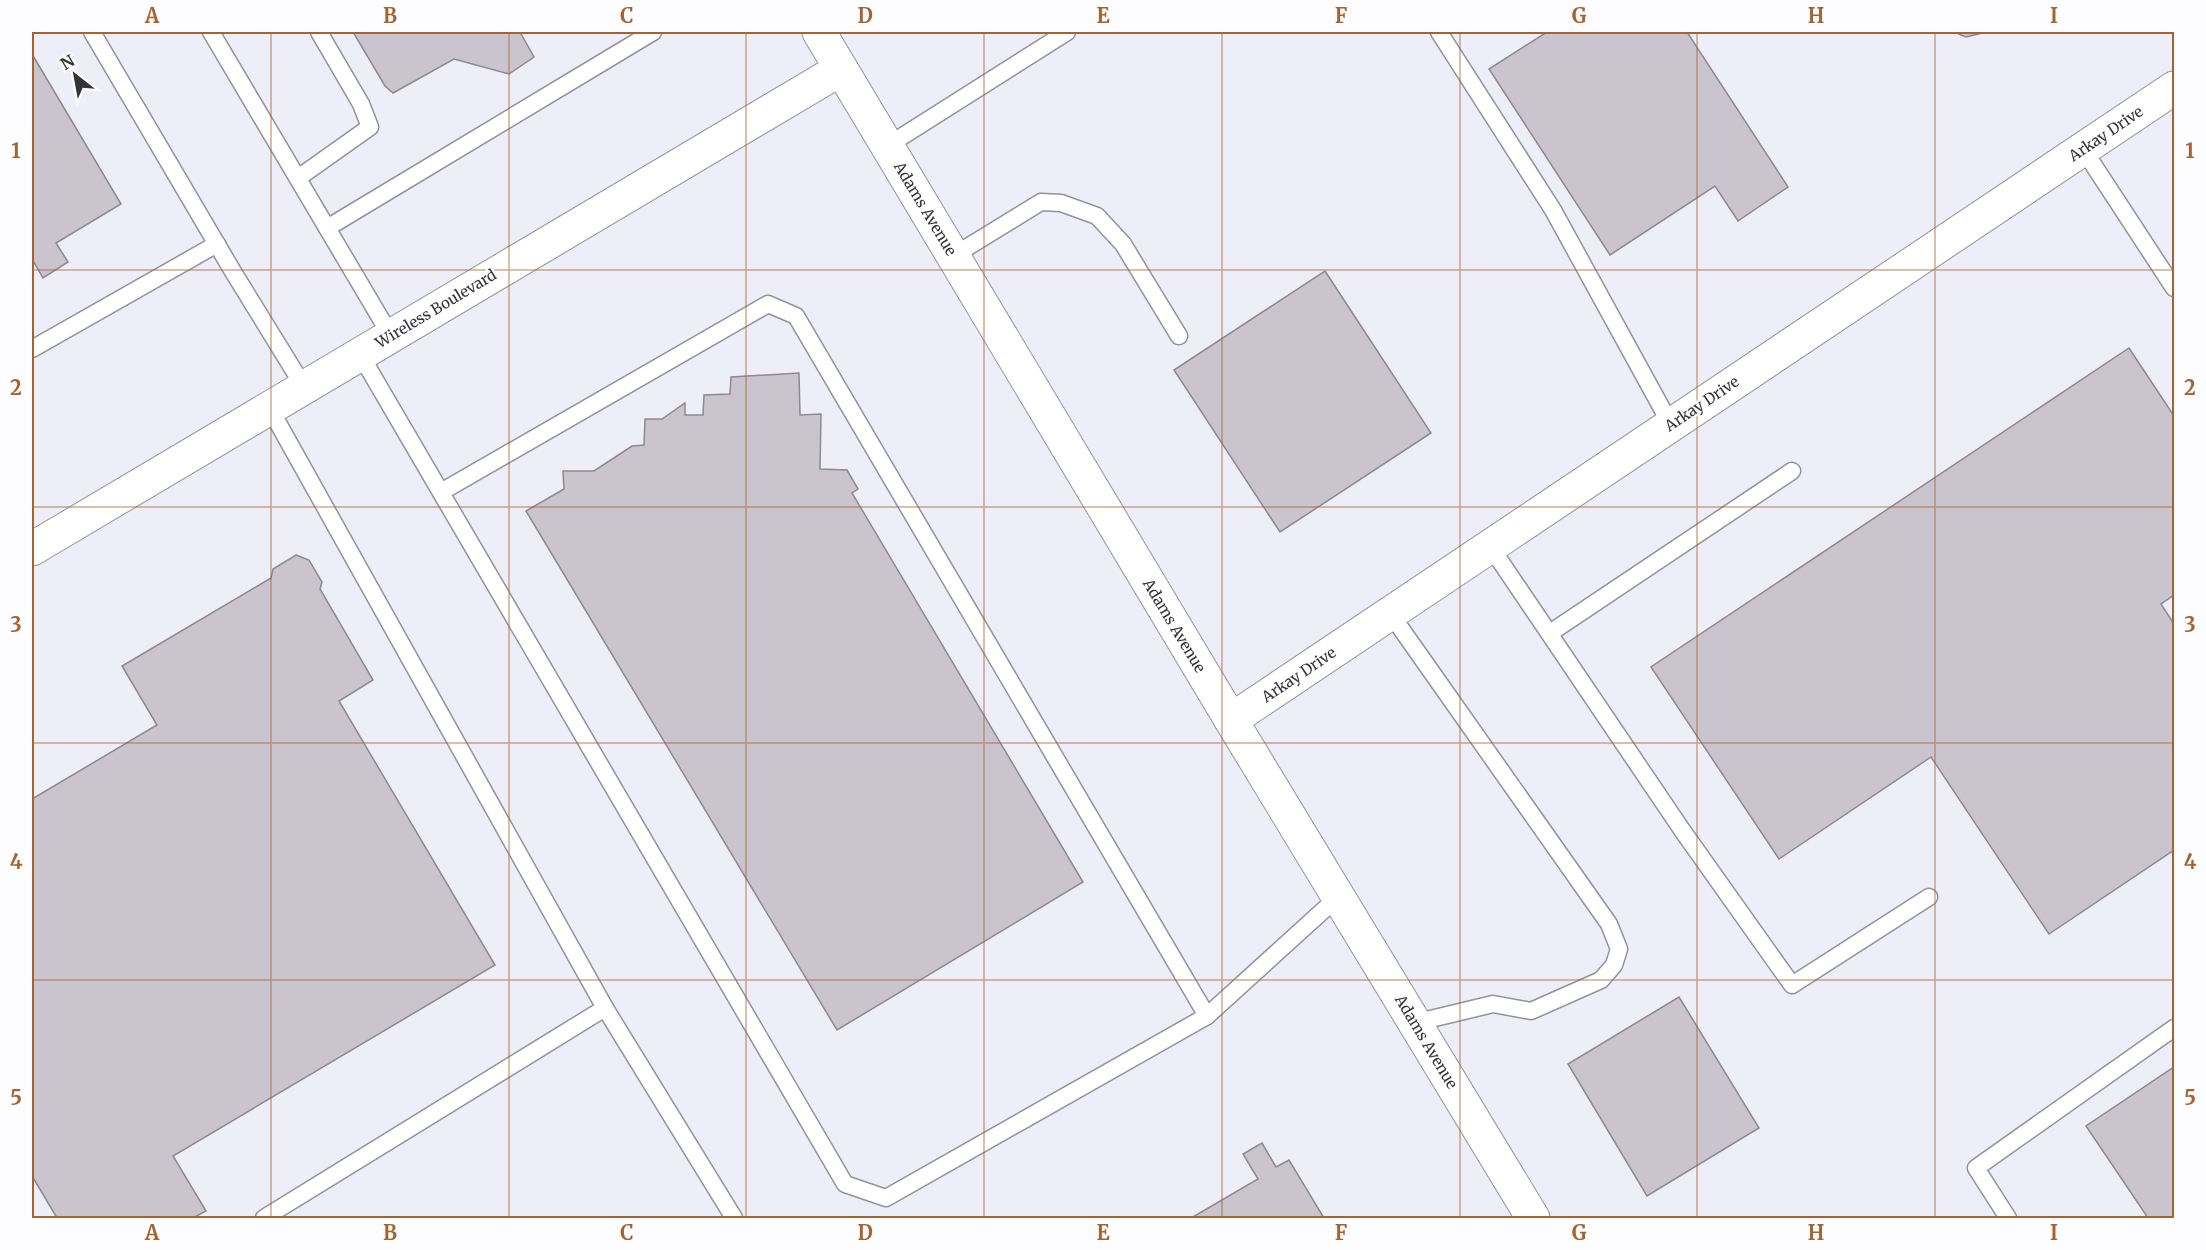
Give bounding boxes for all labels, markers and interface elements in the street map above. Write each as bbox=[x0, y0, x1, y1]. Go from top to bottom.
text: A bbox=[144, 3, 160, 28]
text: B bbox=[383, 3, 397, 28]
text: C bbox=[620, 3, 634, 28]
text: D bbox=[857, 3, 873, 28]
text: E bbox=[1096, 3, 1110, 28]
text: F bbox=[1335, 3, 1348, 28]
text: G bbox=[1572, 3, 1587, 28]
text: H bbox=[1808, 3, 1824, 28]
text: I bbox=[2050, 3, 2058, 28]
north arrow bbox=[45, 45, 105, 105]
text: N bbox=[57, 50, 78, 74]
street label: Arkay Drive bbox=[2064, 102, 2147, 166]
text: 1 bbox=[11, 138, 21, 163]
text: 1 bbox=[2185, 138, 2195, 163]
street label: Adams Avenue bbox=[889, 158, 961, 259]
street label: Wireless Boulevard bbox=[371, 265, 500, 353]
street label: Arkay Drive bbox=[1660, 372, 1743, 436]
text: 2 bbox=[10, 375, 22, 400]
text: 2 bbox=[2184, 375, 2196, 400]
street label: Adams Avenue bbox=[1138, 575, 1210, 676]
text: 3 bbox=[10, 612, 22, 637]
text: 3 bbox=[2184, 612, 2196, 637]
street label: Arkay Drive bbox=[1257, 643, 1340, 707]
text: 4 bbox=[10, 849, 23, 874]
text: 4 bbox=[2184, 849, 2197, 874]
street label: Adams Avenue bbox=[1390, 991, 1462, 1092]
text: 5 bbox=[10, 1085, 22, 1110]
text: 5 bbox=[2184, 1085, 2196, 1110]
text: A bbox=[144, 1220, 160, 1245]
text: B bbox=[383, 1220, 397, 1245]
text: C bbox=[620, 1220, 634, 1245]
text: D bbox=[857, 1220, 873, 1245]
text: E bbox=[1096, 1220, 1110, 1245]
text: F bbox=[1335, 1220, 1348, 1245]
text: G bbox=[1572, 1220, 1587, 1245]
text: H bbox=[1808, 1220, 1824, 1245]
text: I bbox=[2050, 1220, 2058, 1245]

